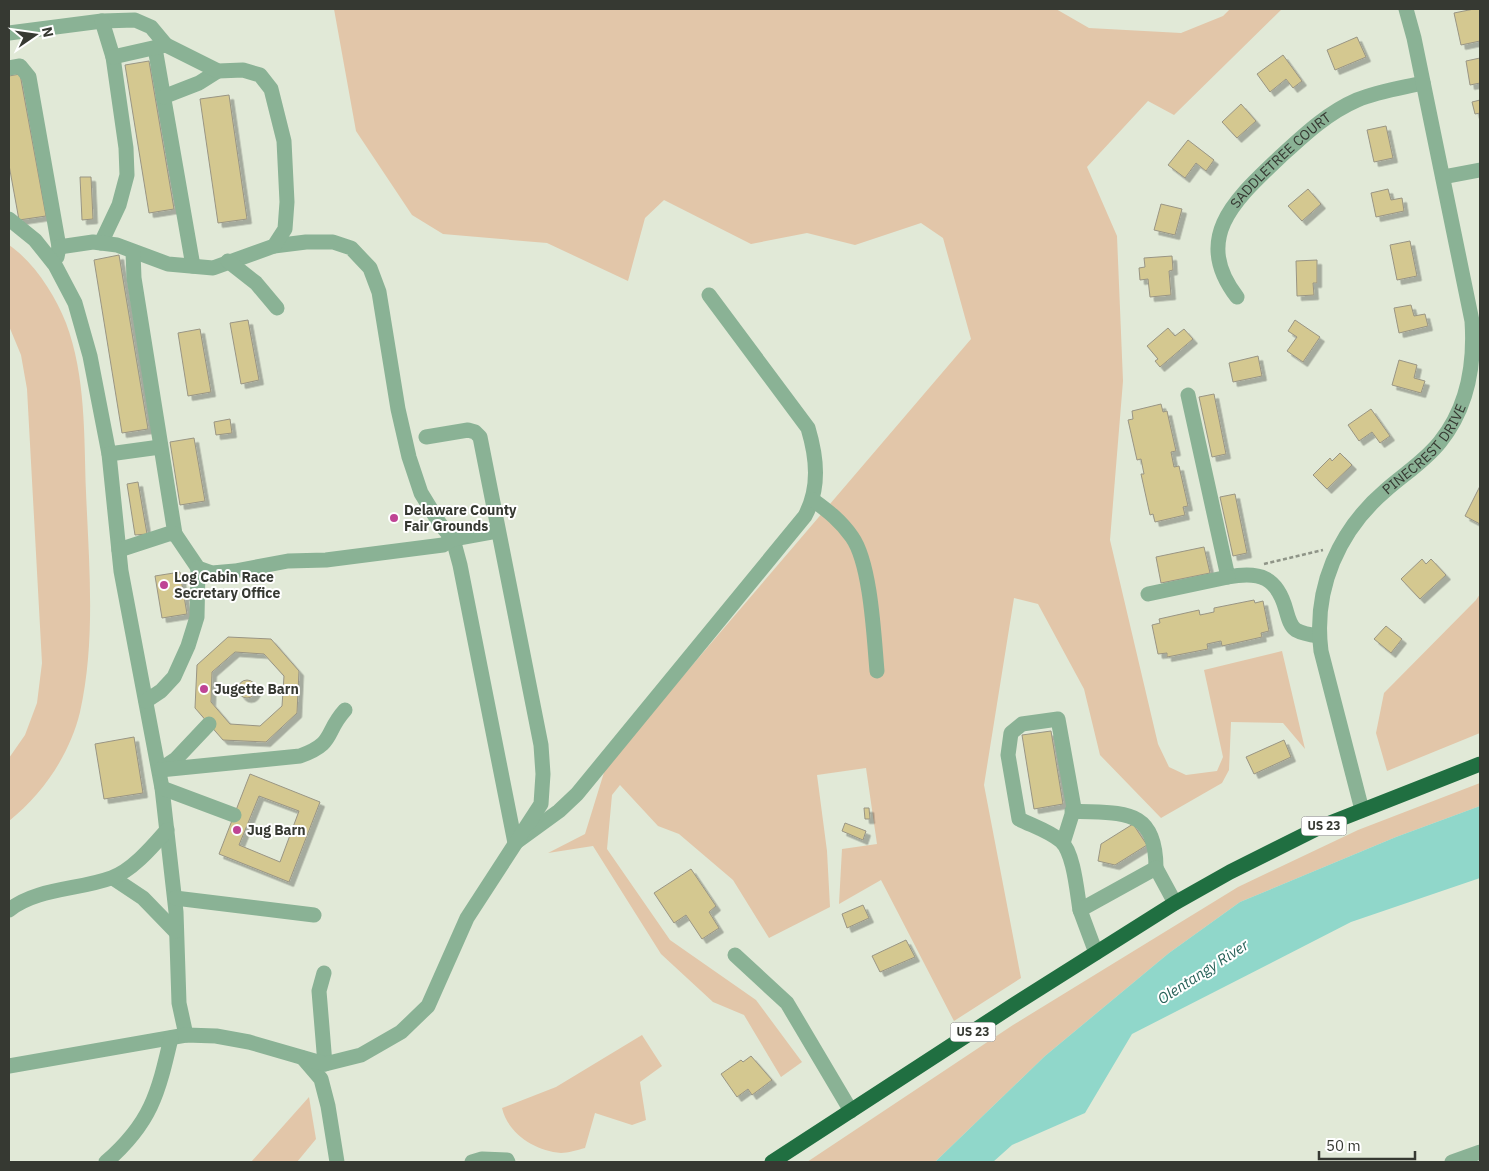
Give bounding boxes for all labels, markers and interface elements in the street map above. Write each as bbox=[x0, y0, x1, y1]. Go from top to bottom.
north arrow bbox=[10, 10, 60, 60]
text: N bbox=[38, 25, 58, 39]
street label: SADDLETREE COURT bbox=[1226, 108, 1334, 212]
street label: PINECREST DRIVE bbox=[1378, 401, 1470, 498]
place label: Delaware County Fair Grounds bbox=[404, 501, 517, 535]
marker: Delaware County Fair Grounds bbox=[388, 512, 400, 524]
place label: Log Cabin Race Secretary Office bbox=[174, 568, 280, 602]
marker: Log Cabin Race Secretary Office bbox=[158, 579, 170, 591]
place label: Jugette Barn bbox=[214, 680, 299, 698]
marker: Jugette Barn bbox=[198, 683, 210, 695]
road number: US 23 bbox=[1302, 816, 1346, 836]
place label: Jug Barn bbox=[247, 821, 306, 839]
marker: Jug Barn bbox=[231, 824, 243, 836]
water label: Olentangy River bbox=[1154, 935, 1252, 1008]
road number: US 23 bbox=[950, 1022, 996, 1042]
scale bar bbox=[1319, 1128, 1415, 1160]
text: 50 m bbox=[1326, 1136, 1361, 1155]

